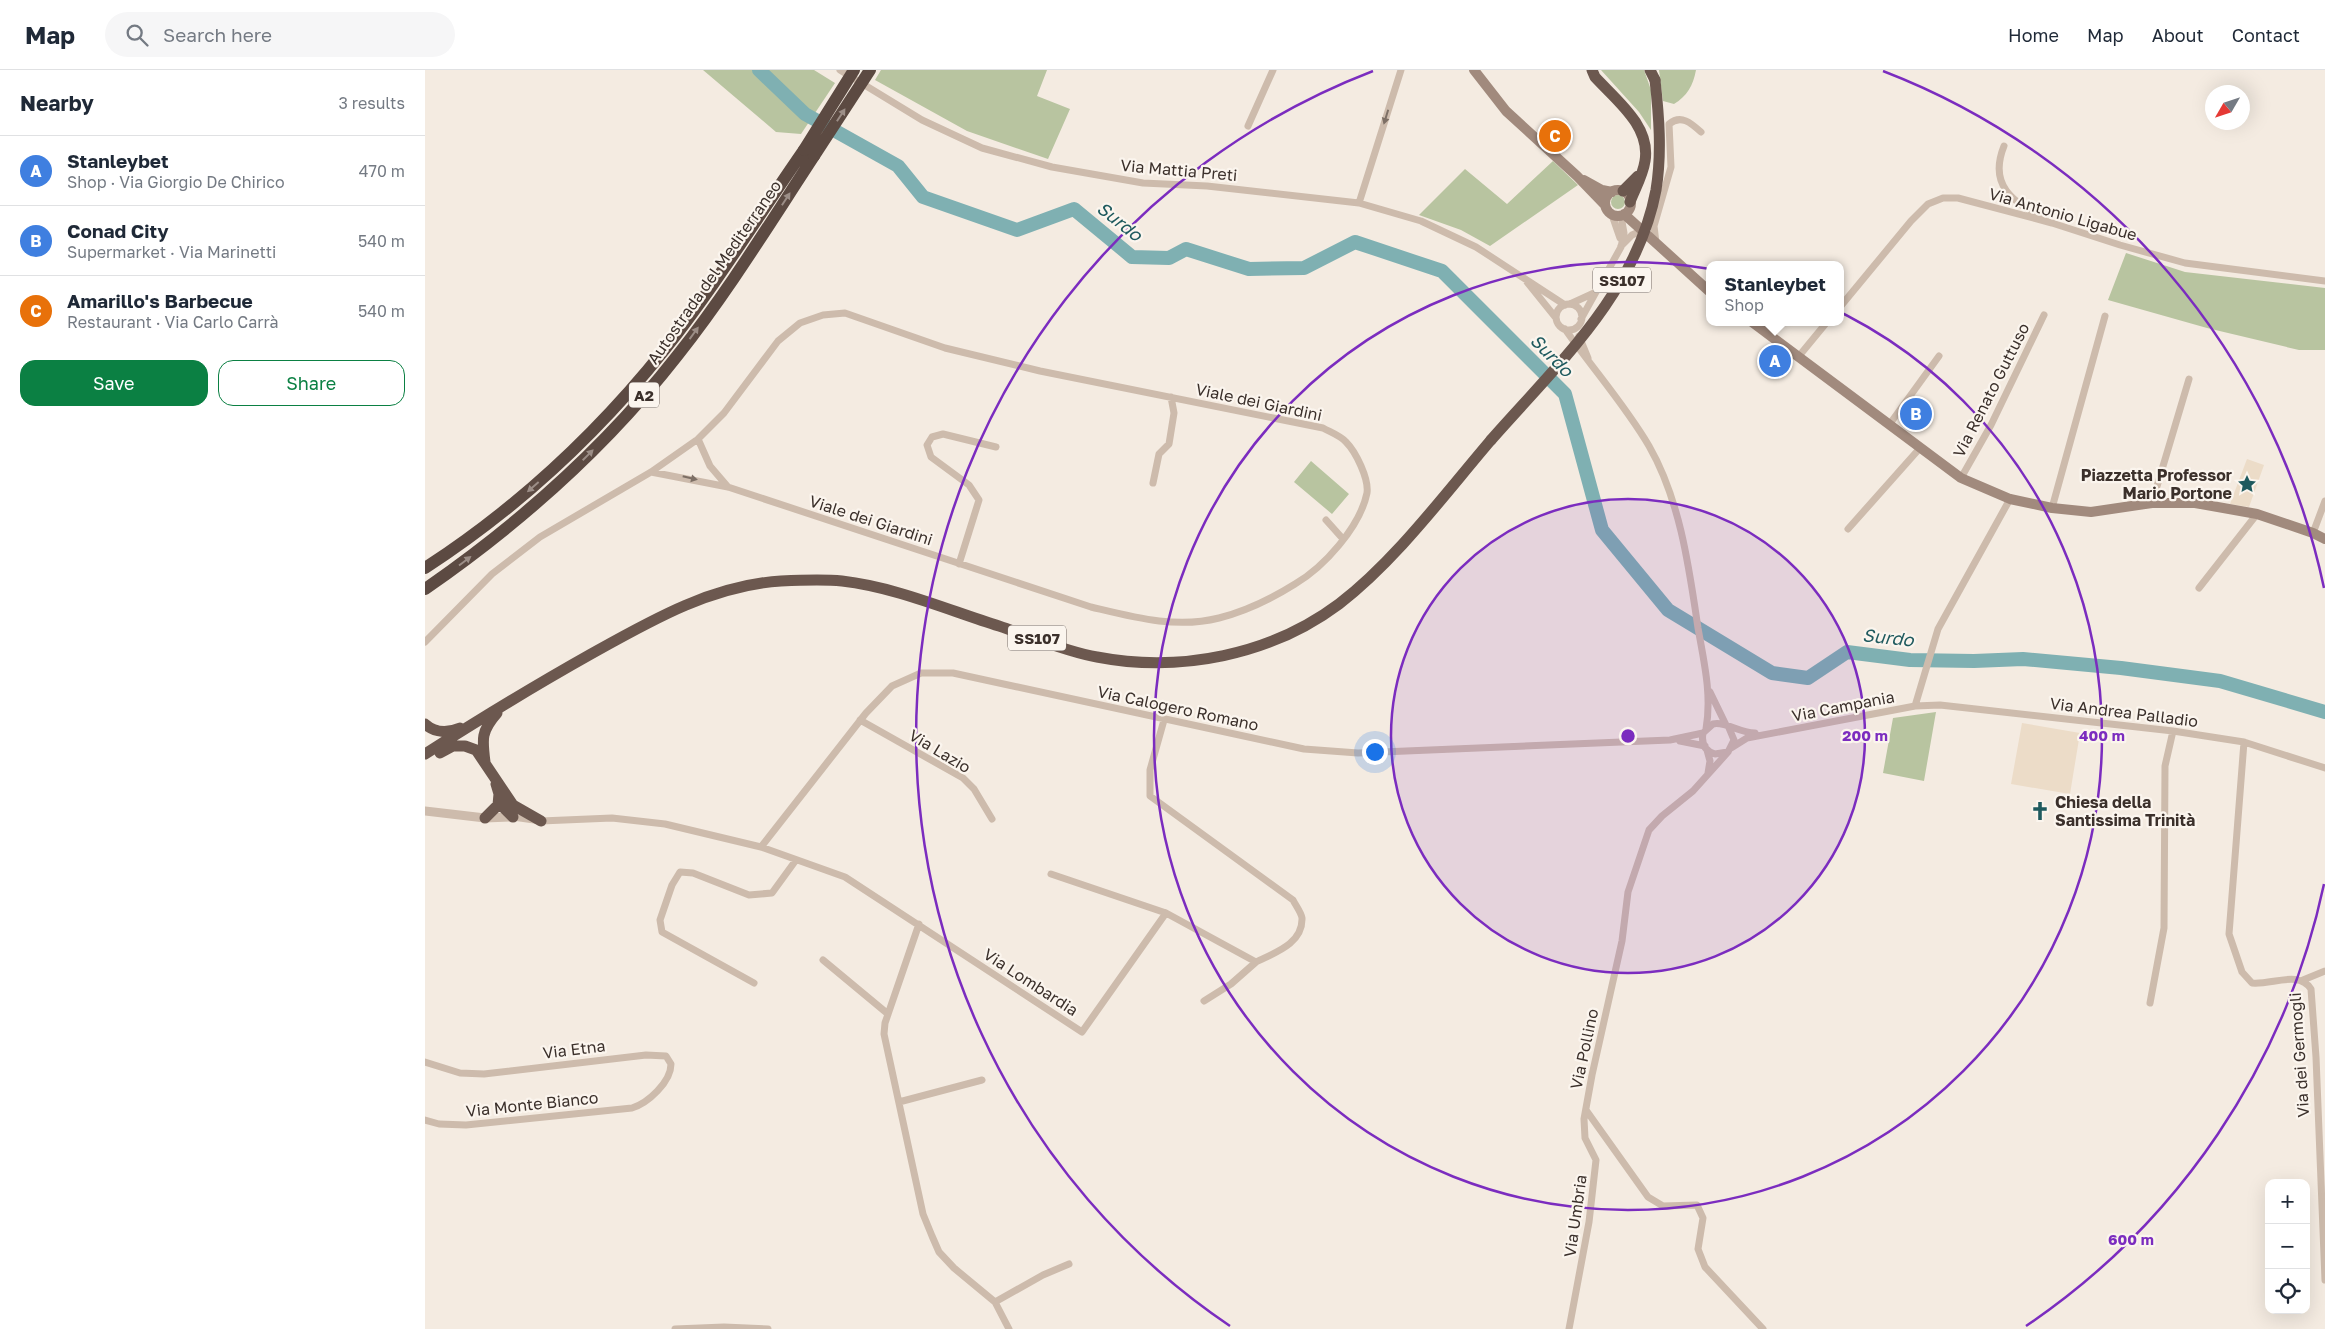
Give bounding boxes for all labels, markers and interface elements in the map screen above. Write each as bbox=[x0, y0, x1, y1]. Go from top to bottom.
search box bbox=[105, 12, 455, 57]
text: Map bbox=[25, 20, 75, 49]
icon: search bbox=[123, 21, 151, 49]
text: Search here bbox=[163, 23, 272, 46]
text: Home bbox=[2008, 24, 2059, 46]
text: Map bbox=[2087, 24, 2124, 46]
text: About bbox=[2152, 24, 2204, 46]
text: Contact bbox=[2232, 24, 2300, 46]
north arrow bbox=[2205, 85, 2250, 130]
text: Nearby bbox=[20, 90, 94, 116]
text: 3 results bbox=[338, 93, 405, 113]
one-way arrow bbox=[836, 108, 845, 122]
one-way arrow bbox=[1382, 109, 1390, 124]
pin: C bbox=[1539, 117, 1571, 155]
text: Stanleybet bbox=[67, 149, 169, 172]
street label: Via Mattia Preti bbox=[1120, 155, 1238, 185]
text: A bbox=[30, 161, 42, 181]
text: 470 m bbox=[359, 161, 405, 181]
text: Shop · Via Giorgio De Chirico bbox=[67, 172, 285, 192]
street label: Autostrada del Mediterraneo bbox=[643, 176, 785, 368]
street label: Via Antonio Ligabue bbox=[1987, 183, 2139, 245]
one-way arrow bbox=[781, 192, 791, 205]
water label: Surdo bbox=[1093, 197, 1148, 246]
text: Conad City bbox=[67, 219, 169, 242]
text: B bbox=[30, 231, 42, 251]
text: 540 m bbox=[358, 231, 405, 251]
text: Supermarket · Via Marinetti bbox=[67, 242, 276, 262]
popup bbox=[1706, 261, 1844, 326]
road number: SS107 bbox=[1593, 268, 1651, 292]
text: Stanleybet bbox=[1724, 272, 1826, 295]
text: Amarillo's Barbecue bbox=[67, 289, 253, 312]
text: Shop bbox=[1724, 295, 1764, 315]
text: C bbox=[30, 301, 42, 321]
text: 540 m bbox=[358, 301, 405, 321]
text: Restaurant · Via Carlo Carrà bbox=[67, 312, 279, 332]
street label: Via Renato Guttuso bbox=[1948, 319, 2034, 461]
one-way arrow bbox=[689, 326, 699, 340]
water label: Surdo bbox=[1526, 329, 1579, 382]
pin: A bbox=[1759, 342, 1791, 380]
button: Save bbox=[20, 360, 208, 406]
button: Share bbox=[218, 360, 405, 406]
street label: Viale dei Giardini bbox=[1194, 379, 1324, 425]
road number: A2 bbox=[629, 382, 659, 408]
pin: B bbox=[1900, 395, 1932, 433]
one-way arrow bbox=[581, 449, 593, 461]
place label: Piazzetta Professor Mario Portone bbox=[2081, 465, 2232, 503]
place icon: Piazzetta Professor Mario Portone bbox=[2236, 473, 2258, 495]
one-way arrow bbox=[682, 474, 697, 482]
one-way arrow bbox=[527, 481, 540, 492]
street label: Viale dei Giardini bbox=[807, 491, 935, 549]
one-way arrow bbox=[458, 556, 471, 567]
water label: Surdo bbox=[1861, 623, 1916, 651]
road number: SS107 bbox=[1008, 626, 1066, 650]
street label: Via Calogero Romano bbox=[1096, 681, 1260, 735]
street label: Via Campania bbox=[1790, 686, 1896, 726]
street label: Via Andrea Palladio bbox=[2049, 693, 2199, 731]
street label: Via Lazio bbox=[906, 725, 974, 777]
text: 200 m bbox=[1842, 726, 1888, 744]
text: 400 m bbox=[2079, 726, 2125, 744]
centre of rings bbox=[1619, 727, 1637, 745]
your location bbox=[1362, 739, 1388, 765]
place label: Chiesa della Santissima Trinità bbox=[2055, 792, 2195, 830]
church icon: Chiesa della Santissima Trinità bbox=[2029, 800, 2051, 822]
street label: Via Lombardia bbox=[980, 944, 1082, 1020]
street label: Via dei Germogli bbox=[2285, 992, 2313, 1118]
street label: Via Pollino bbox=[1566, 1007, 1602, 1091]
street label: Via Etna bbox=[541, 1035, 607, 1063]
street label: Via Monte Bianco bbox=[465, 1087, 599, 1121]
street label: Via Umbria bbox=[1559, 1173, 1591, 1259]
map controls bbox=[2265, 1179, 2310, 1314]
button: + bbox=[2265, 1179, 2310, 1224]
button: − bbox=[2265, 1224, 2310, 1269]
text: 600 m bbox=[2108, 1230, 2154, 1248]
button: locate bbox=[2265, 1269, 2310, 1314]

